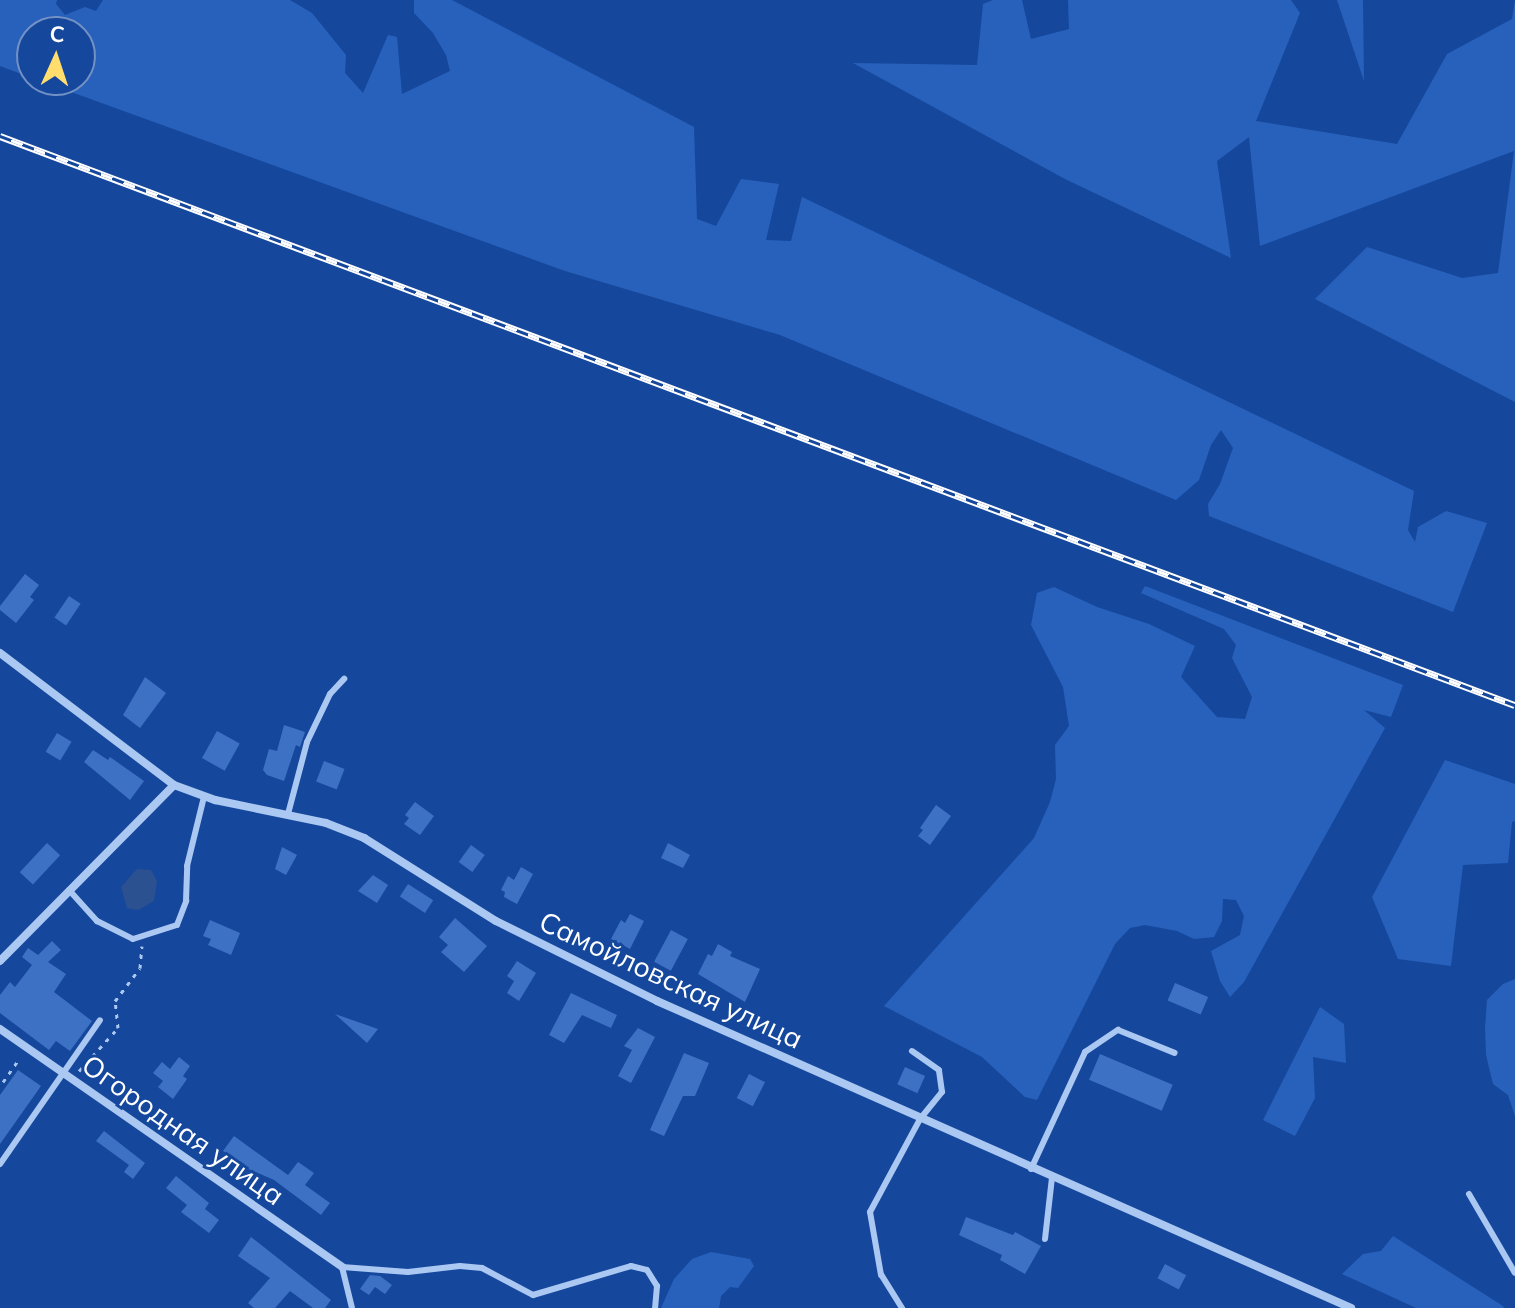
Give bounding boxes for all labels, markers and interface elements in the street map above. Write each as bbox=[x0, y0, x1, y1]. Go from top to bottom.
north arrow bbox=[16, 16, 96, 96]
text: С bbox=[49, 20, 65, 48]
street label: Самойловская улица bbox=[534, 904, 808, 1056]
street label: Огородная улица bbox=[76, 1048, 290, 1212]

